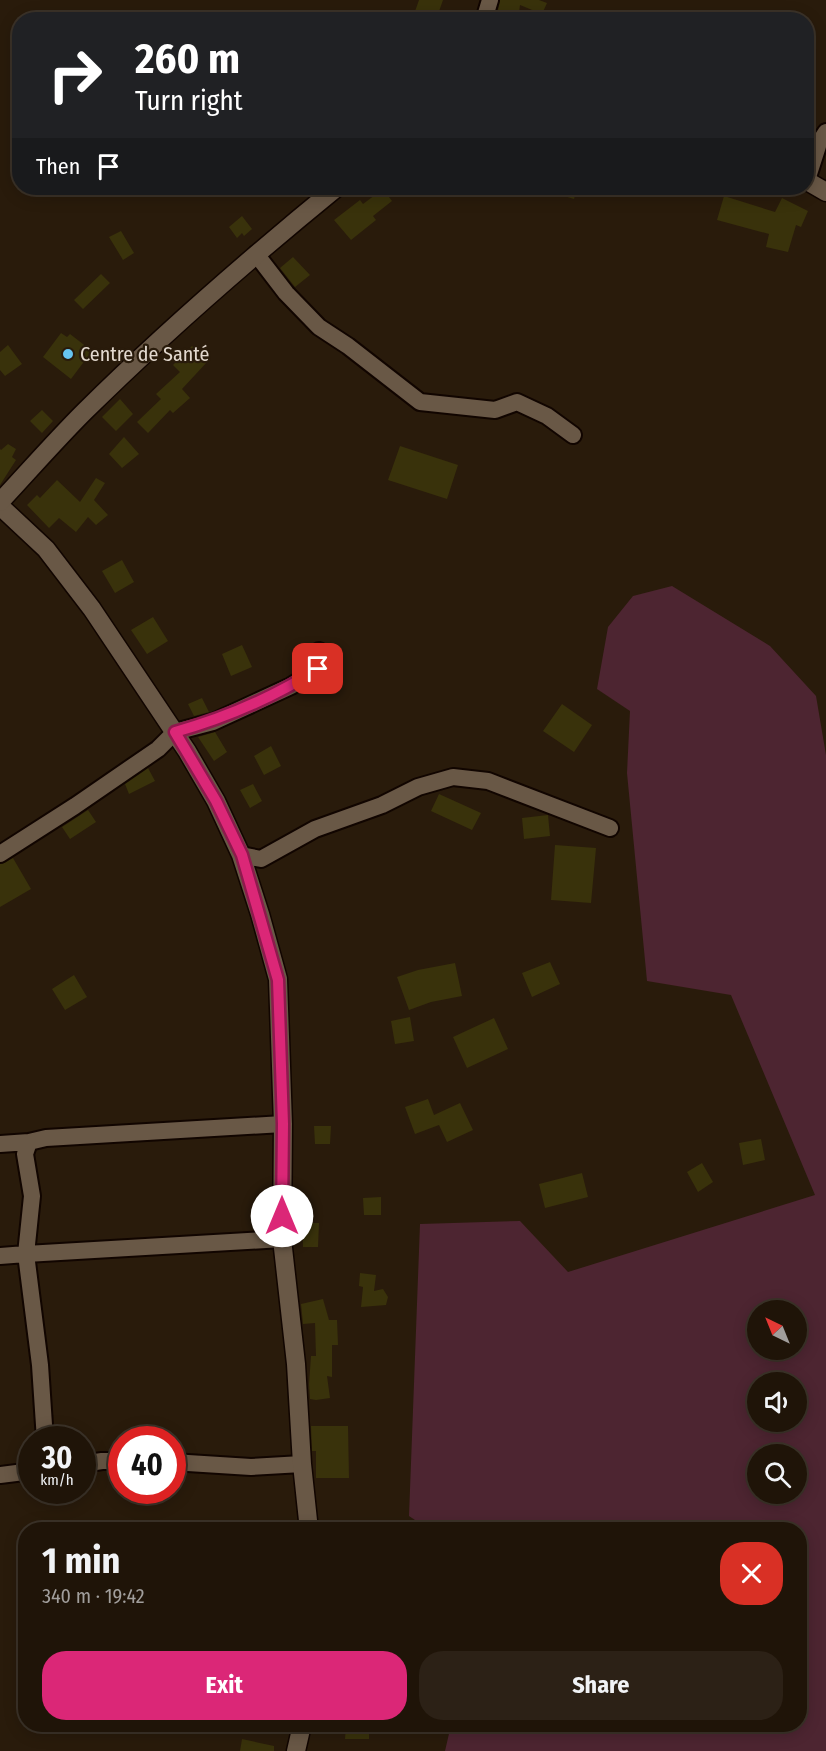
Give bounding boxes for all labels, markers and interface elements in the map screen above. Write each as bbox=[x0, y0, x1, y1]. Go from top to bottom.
text: 260 m bbox=[135, 34, 240, 84]
icon: right bbox=[36, 36, 114, 114]
text: Turn right bbox=[135, 85, 243, 117]
icon: arrive bbox=[92, 150, 125, 183]
text: Then bbox=[36, 153, 80, 180]
place label: Centre de Santé bbox=[80, 342, 209, 366]
marker: Centre de Santé bbox=[61, 347, 75, 361]
pin bbox=[292, 643, 343, 694]
icon: arrive bbox=[301, 652, 334, 685]
position arrow bbox=[250, 1184, 314, 1248]
north arrow bbox=[747, 1300, 807, 1360]
map controls bbox=[747, 1300, 807, 1504]
button: sound bbox=[747, 1372, 807, 1432]
speed limit sign: 40 bbox=[108, 1426, 186, 1504]
text: 30 bbox=[42, 1440, 72, 1476]
button: search bbox=[747, 1444, 807, 1504]
text: km/h bbox=[40, 1471, 74, 1489]
text: 1 min bbox=[42, 1539, 120, 1583]
button: close bbox=[720, 1542, 783, 1605]
text: 340 m · 19:42 bbox=[42, 1584, 145, 1608]
button: Exit bbox=[42, 1651, 407, 1720]
button: Share bbox=[419, 1651, 783, 1720]

